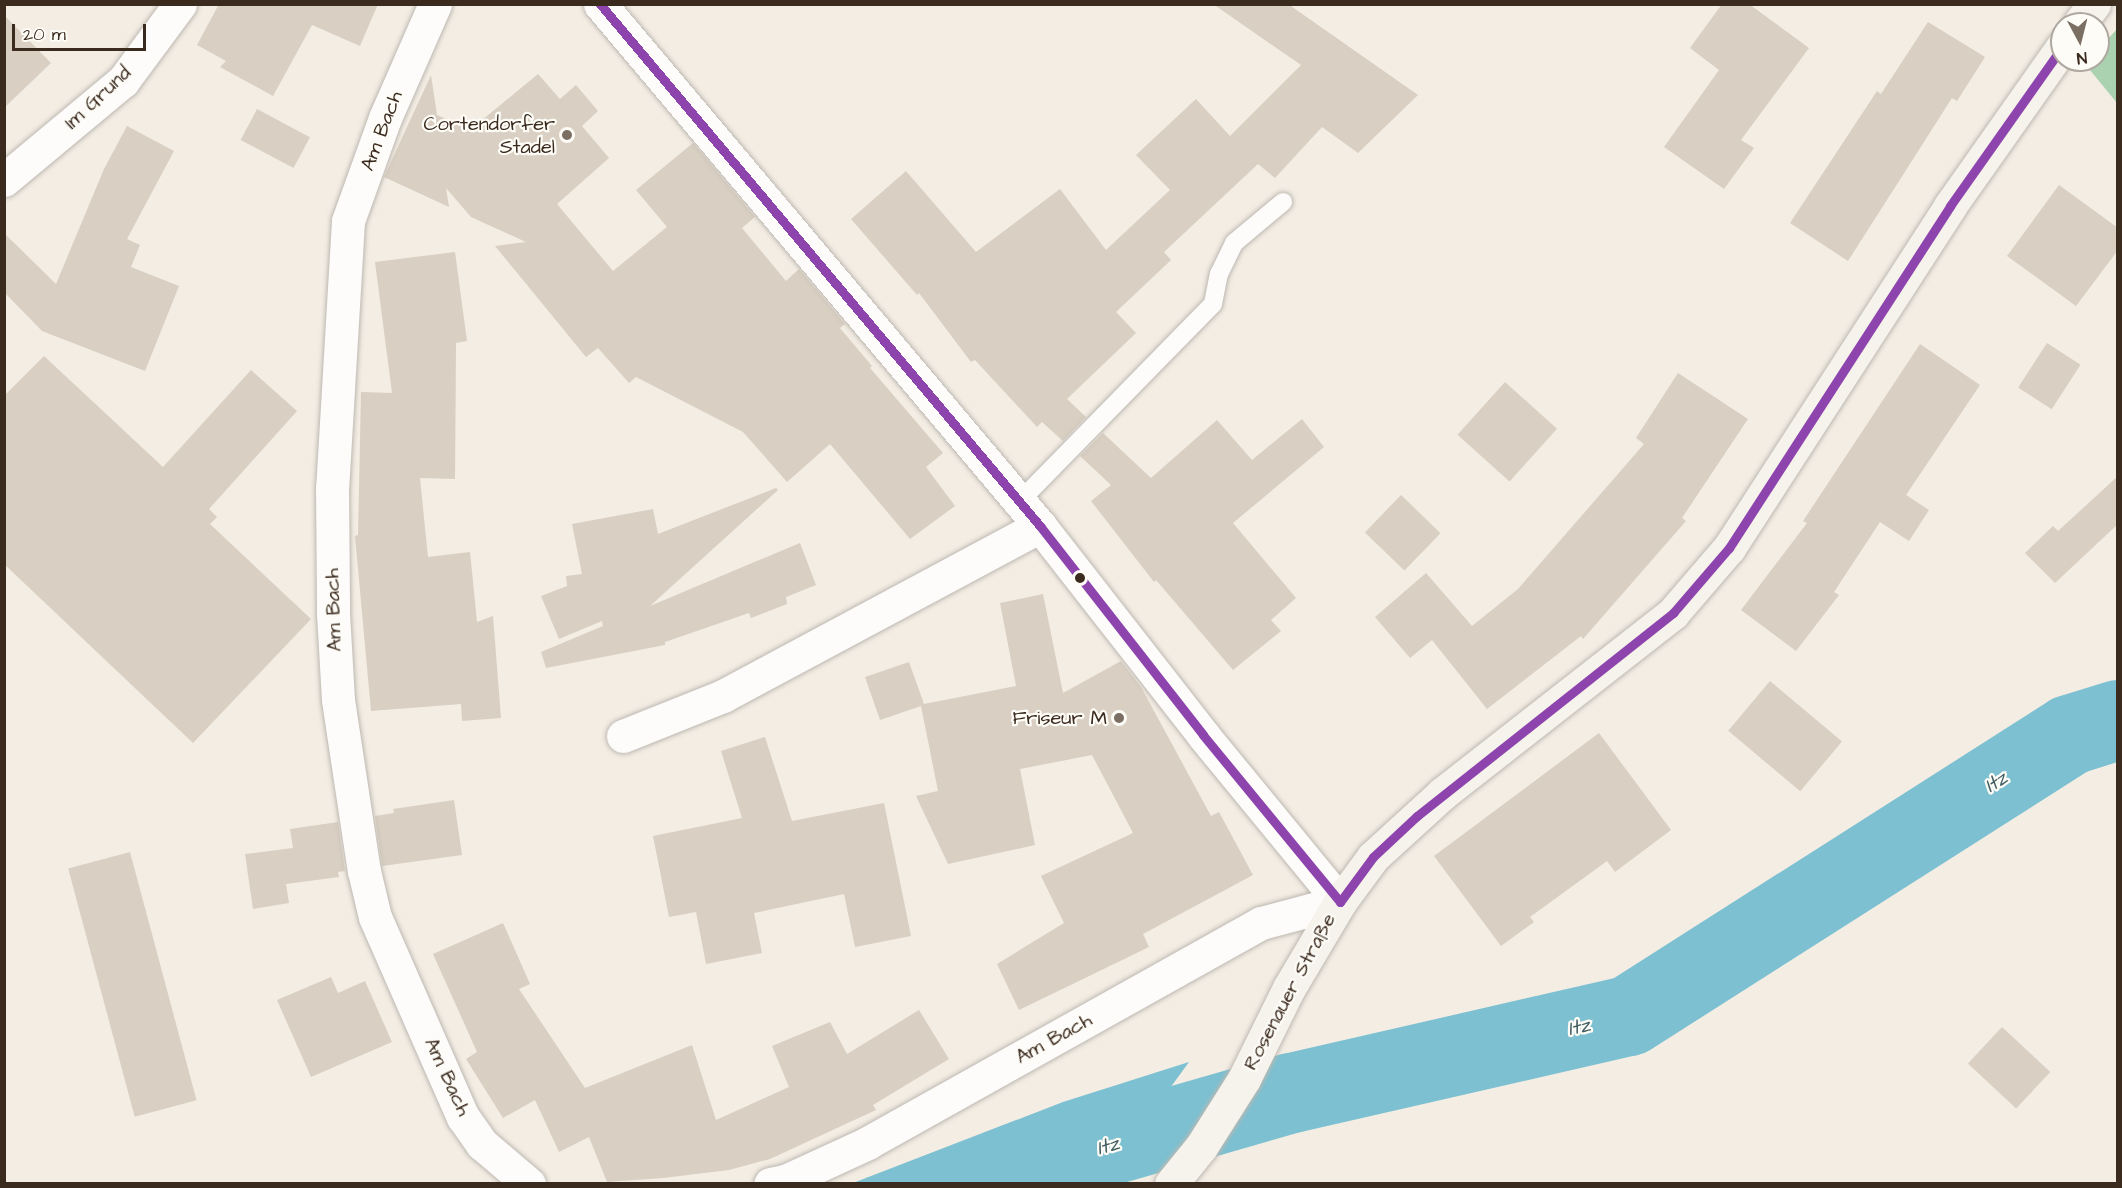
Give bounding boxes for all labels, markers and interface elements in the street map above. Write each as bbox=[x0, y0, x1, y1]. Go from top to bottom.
scale bar bbox=[15, 12, 148, 50]
north arrow bbox=[2050, 12, 2110, 72]
text: 20 m bbox=[23, 22, 66, 47]
text: N bbox=[2076, 46, 2088, 69]
street label: Im Grund bbox=[60, 61, 136, 135]
street label: Am Bach bbox=[356, 88, 408, 174]
place label: Cortendorfer Stadel bbox=[423, 112, 555, 159]
marker: Cortendorfer Stadel bbox=[560, 128, 574, 142]
street label: Am Bach bbox=[321, 568, 347, 652]
unlabelled marker bbox=[1074, 572, 1086, 584]
place label: Friseur M bbox=[1012, 706, 1107, 730]
marker: Friseur M bbox=[1112, 711, 1126, 725]
water label: Itz bbox=[1980, 765, 2012, 799]
street label: Rosenauer Straße bbox=[1239, 910, 1341, 1074]
street label: Am Bach bbox=[1012, 1008, 1096, 1070]
water label: Itz bbox=[1565, 1012, 1593, 1042]
street label: Am Bach bbox=[419, 1034, 475, 1120]
water label: Itz bbox=[1094, 1131, 1122, 1161]

